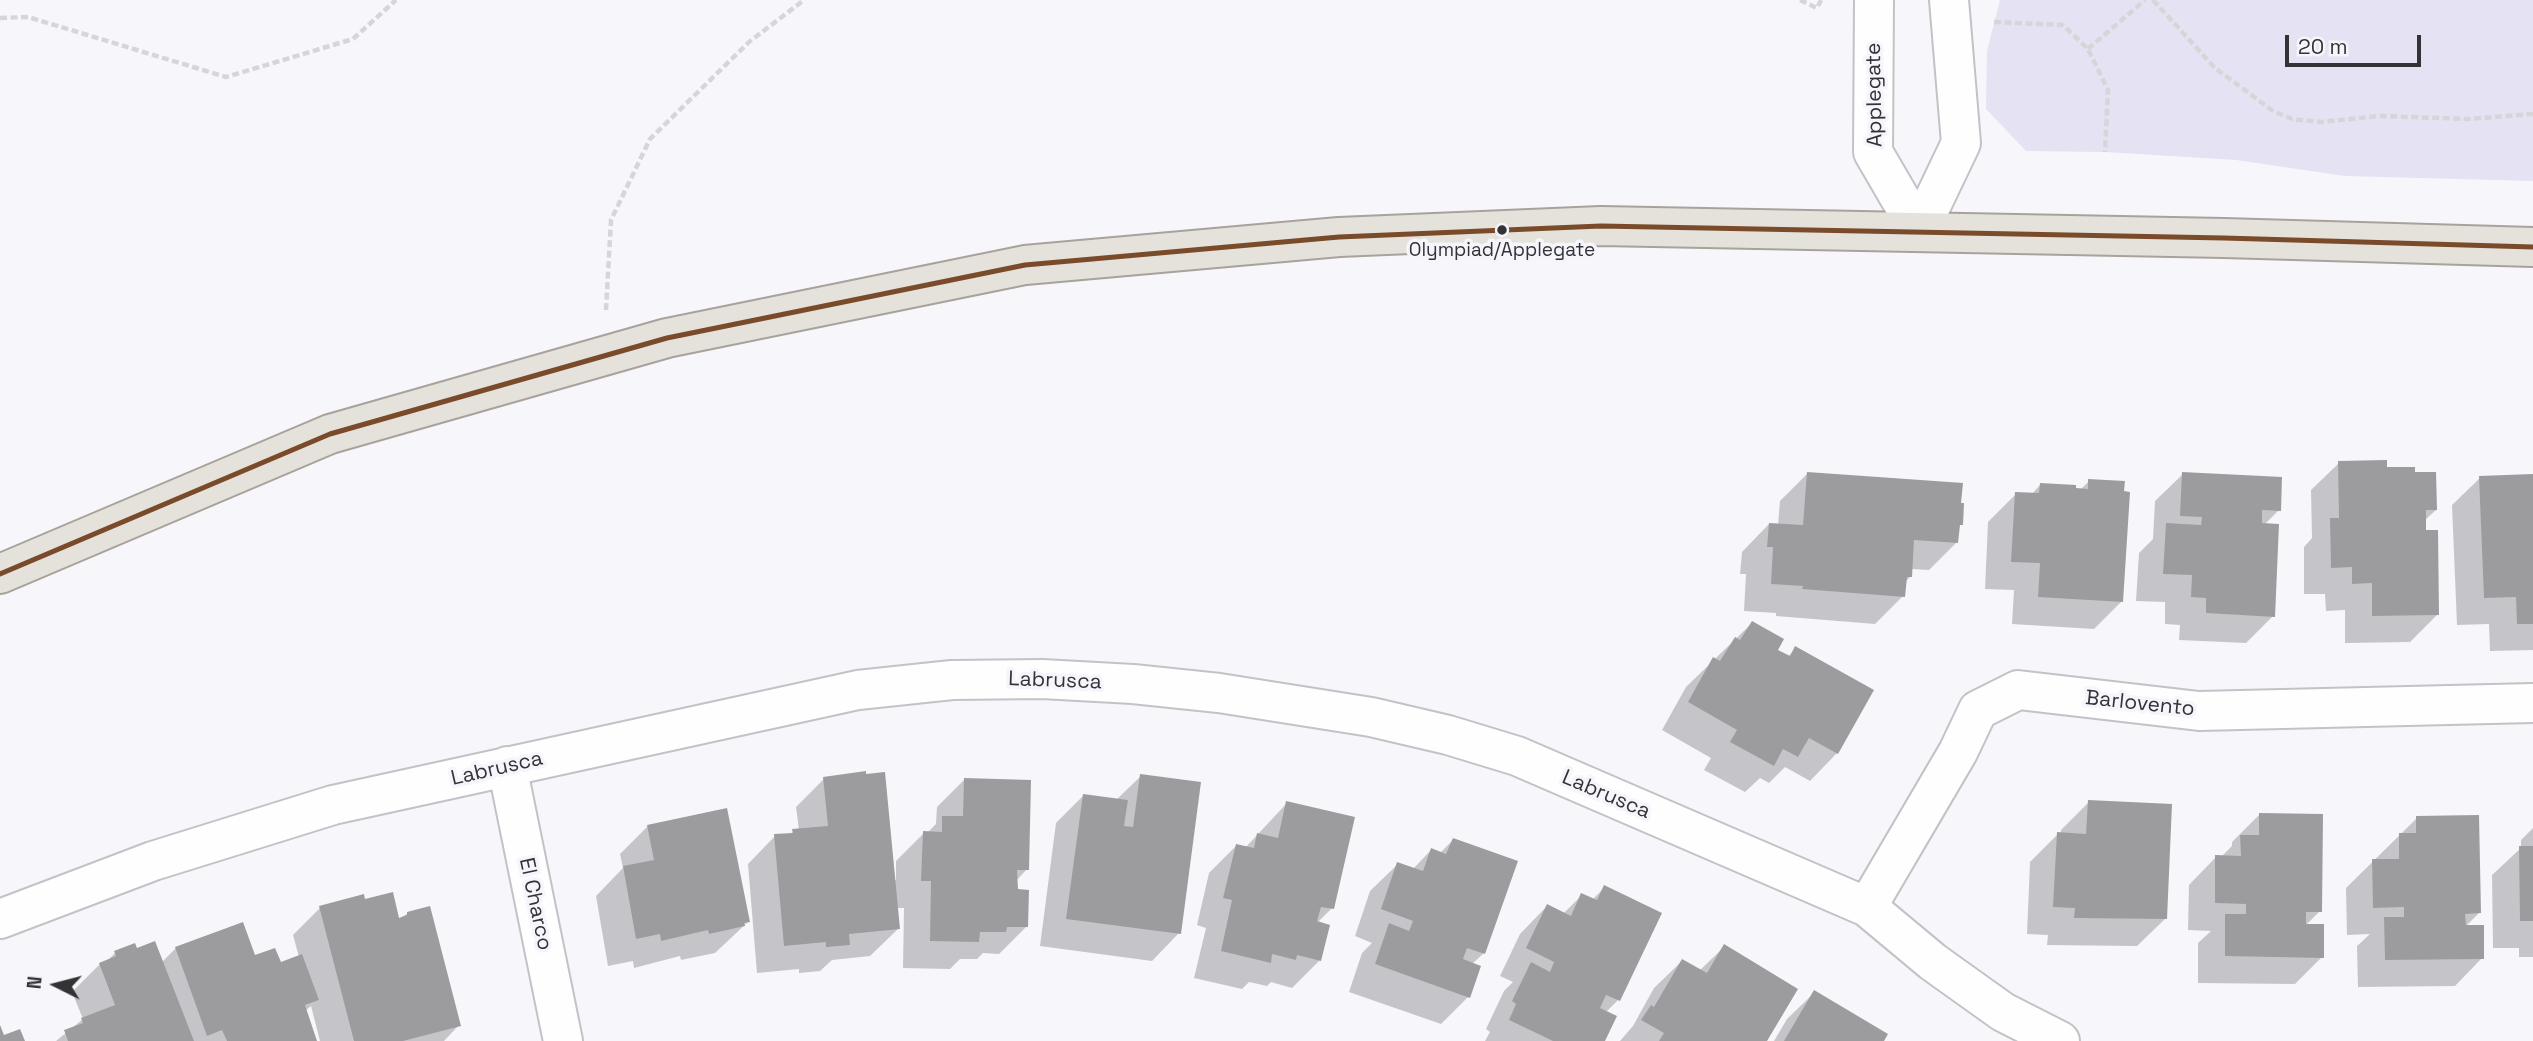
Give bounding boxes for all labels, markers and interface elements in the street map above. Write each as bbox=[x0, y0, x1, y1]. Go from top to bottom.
scale bar bbox=[2288, 21, 2424, 65]
text: 20 m bbox=[2298, 33, 2348, 60]
street label: Applegate bbox=[1861, 43, 1889, 147]
marker: Olympiad/Applegate bbox=[1495, 223, 1509, 237]
place label: Olympiad/Applegate bbox=[1409, 240, 1595, 262]
street label: Labrusca bbox=[1008, 667, 1102, 695]
street label: Barlovento bbox=[2084, 686, 2196, 722]
street label: Labrusca bbox=[449, 746, 545, 792]
street label: Labrusca bbox=[1558, 765, 1654, 825]
street label: El Charco bbox=[513, 855, 557, 953]
north arrow bbox=[21, 950, 91, 1020]
text: N bbox=[22, 975, 48, 990]

